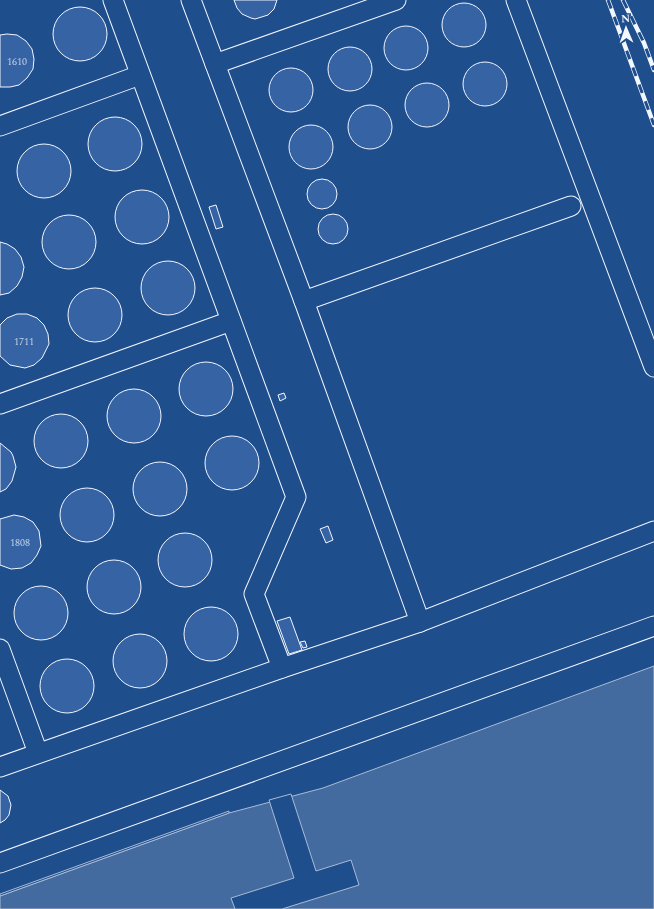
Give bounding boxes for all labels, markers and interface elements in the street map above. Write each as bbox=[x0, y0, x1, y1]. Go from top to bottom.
north arrow bbox=[606, 8, 646, 48]
text: N bbox=[621, 10, 630, 27]
house number: 1610 bbox=[7, 54, 27, 70]
house number: 1711 bbox=[14, 334, 34, 350]
house number: 1808 bbox=[10, 535, 30, 551]

